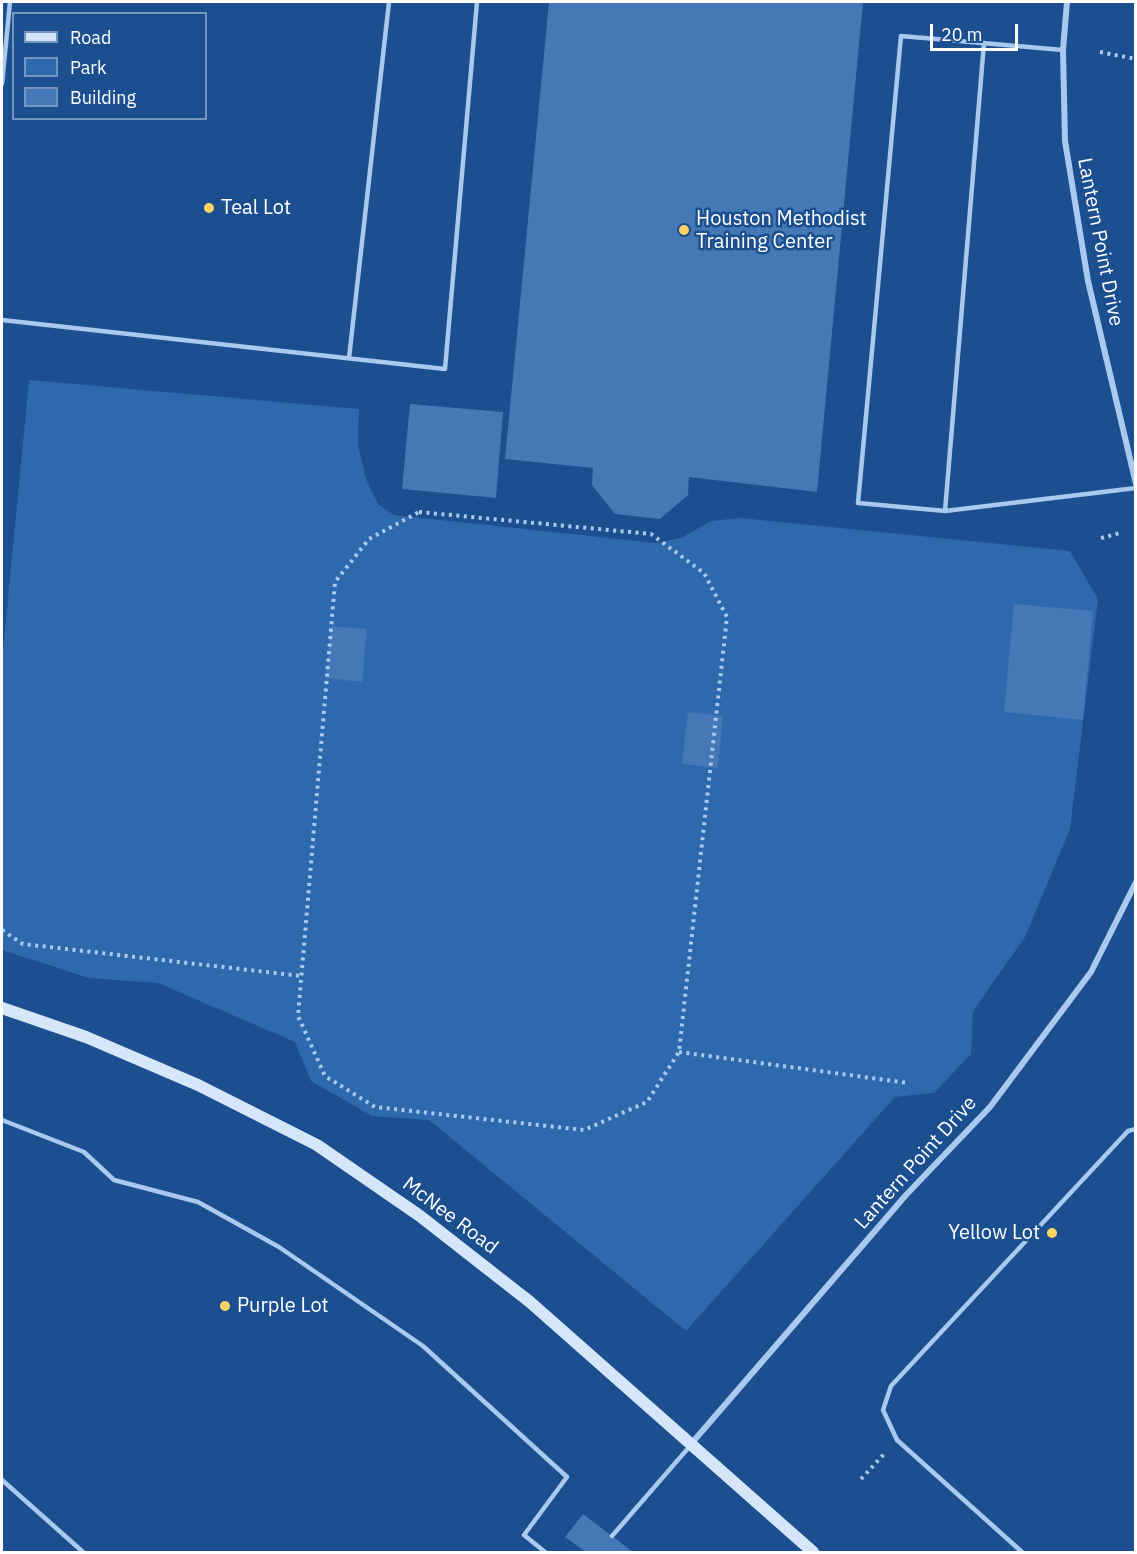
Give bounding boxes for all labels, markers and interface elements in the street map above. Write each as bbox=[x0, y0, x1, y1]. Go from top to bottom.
legend bbox=[12, 12, 207, 120]
scale bar bbox=[933, 12, 1022, 50]
text: 20 m bbox=[941, 23, 983, 46]
text: Road bbox=[70, 26, 111, 49]
text: Park bbox=[70, 56, 106, 79]
text: Building bbox=[70, 86, 136, 109]
street label: Lantern Point Drive bbox=[1072, 156, 1128, 328]
place label: Teal Lot bbox=[221, 196, 291, 220]
marker: Teal Lot bbox=[202, 201, 216, 215]
place label: Houston Methodist Training Center bbox=[696, 207, 867, 254]
marker: Houston Methodist Training Center bbox=[677, 223, 691, 237]
street label: Lantern Point Drive bbox=[850, 1091, 982, 1235]
street label: McNee Road bbox=[398, 1172, 502, 1260]
place label: Yellow Lot bbox=[948, 1221, 1040, 1245]
marker: Yellow Lot bbox=[1045, 1226, 1059, 1240]
place label: Purple Lot bbox=[237, 1294, 329, 1318]
marker: Purple Lot bbox=[218, 1299, 232, 1313]

